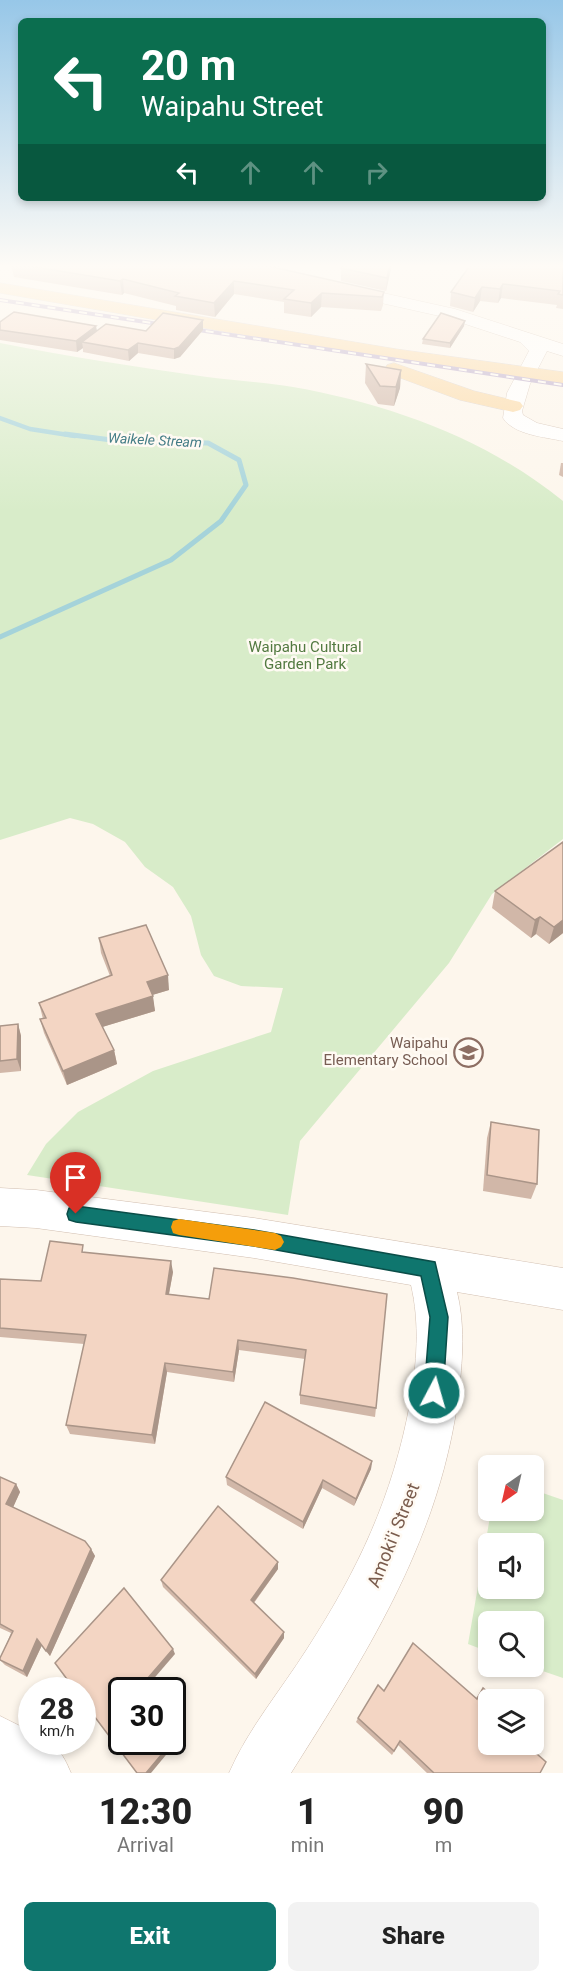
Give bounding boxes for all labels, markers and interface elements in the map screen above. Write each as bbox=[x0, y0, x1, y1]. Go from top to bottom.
text: 20 m bbox=[141, 41, 236, 90]
icon: left bbox=[42, 42, 120, 120]
text: Waipahu Street bbox=[141, 91, 323, 123]
icon: left bbox=[171, 156, 204, 189]
icon: ahead bbox=[234, 156, 267, 189]
icon: ahead bbox=[297, 156, 330, 189]
icon: right bbox=[360, 156, 393, 189]
water label: Waikele Stream bbox=[108, 430, 202, 450]
park label: Waipahu Cultural Garden Park bbox=[248, 638, 362, 673]
place label: Waipahu Elementary School bbox=[324, 1034, 448, 1069]
school or university icon: Waipahu Elementary School bbox=[453, 1036, 485, 1068]
pin bbox=[50, 1152, 101, 1214]
icon: arrive bbox=[59, 1161, 92, 1194]
position arrow bbox=[402, 1361, 466, 1425]
north arrow bbox=[478, 1455, 544, 1521]
map controls bbox=[478, 1455, 544, 1755]
street label: Amoki'i Street bbox=[363, 1480, 424, 1590]
button: sound bbox=[478, 1533, 544, 1599]
button: search bbox=[478, 1611, 544, 1677]
speed limit sign: 30 bbox=[108, 1677, 186, 1755]
button: layers bbox=[478, 1689, 544, 1755]
text: 28 bbox=[40, 1691, 74, 1726]
text: km/h bbox=[39, 1722, 75, 1740]
text: 12:30 bbox=[99, 1791, 192, 1833]
text: 1 bbox=[297, 1791, 318, 1833]
text: 90 bbox=[423, 1791, 464, 1833]
text: Arrival bbox=[117, 1833, 174, 1857]
text: min bbox=[291, 1833, 324, 1857]
text: m bbox=[435, 1833, 452, 1857]
button: Exit bbox=[24, 1902, 276, 1971]
button: Share bbox=[288, 1902, 539, 1971]

